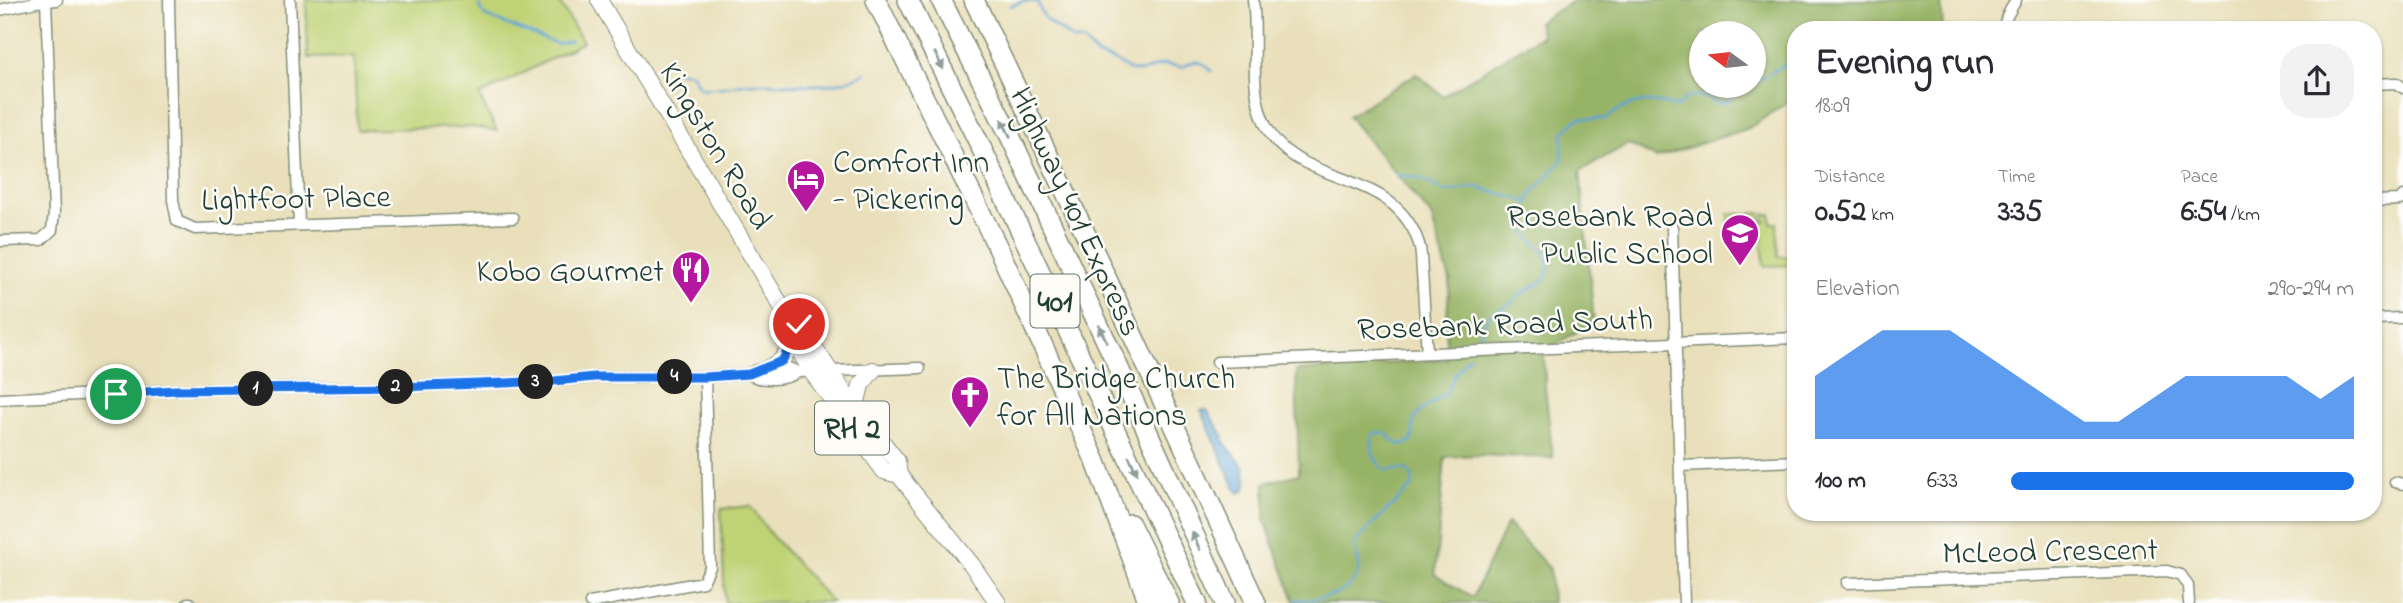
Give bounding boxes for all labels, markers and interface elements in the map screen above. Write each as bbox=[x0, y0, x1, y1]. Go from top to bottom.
north arrow bbox=[1689, 21, 1766, 98]
map controls bbox=[1689, 21, 1766, 98]
text: Evening run bbox=[1815, 36, 1994, 92]
button: share bbox=[2280, 44, 2354, 118]
one-way arrow bbox=[933, 51, 944, 71]
street label: Kingston Road bbox=[645, 54, 783, 240]
street label: Highway 401 Express bbox=[1003, 81, 1151, 341]
text: 18:09 bbox=[1815, 90, 1850, 123]
one-way arrow bbox=[1000, 118, 1011, 138]
place label: Comfort Inn - Pickering bbox=[833, 141, 989, 225]
hotel icon: Comfort Inn - Pickering bbox=[785, 158, 827, 213]
text: Distance bbox=[1815, 164, 1885, 191]
text: Time bbox=[1998, 164, 2036, 191]
text: Pace bbox=[2181, 164, 2218, 191]
street label: Lightfoot Place bbox=[201, 175, 392, 226]
text: 0.52 bbox=[1815, 191, 1866, 235]
text: 3:35 bbox=[1998, 191, 2043, 235]
text: 6:54 bbox=[2181, 191, 2226, 235]
place label: Rosebank Road Public School bbox=[1506, 195, 1713, 279]
text: km bbox=[1866, 202, 1894, 229]
text: /km bbox=[2226, 202, 2260, 229]
school or university icon: Rosebank Road Public School bbox=[1719, 212, 1761, 267]
restaurant icon: Kobo Gourmet bbox=[670, 249, 712, 304]
place label: Kobo Gourmet bbox=[477, 250, 664, 297]
text: Elevation bbox=[1815, 273, 1900, 306]
text: 290–294 m bbox=[2268, 273, 2354, 306]
road number: 401 bbox=[1030, 274, 1080, 328]
pin bbox=[769, 294, 829, 354]
street label: Rosebank Road South bbox=[1356, 298, 1654, 355]
icon: check bbox=[780, 305, 818, 343]
one-way arrow bbox=[1097, 324, 1108, 344]
place label: The Bridge Church for All Nations bbox=[997, 357, 1235, 441]
pin: 4 bbox=[658, 360, 692, 394]
text: 4 bbox=[671, 363, 678, 390]
pin bbox=[86, 364, 146, 424]
pin: 3 bbox=[518, 364, 554, 400]
text: 3 bbox=[532, 368, 539, 395]
pin: 2 bbox=[378, 370, 414, 404]
pin: 1 bbox=[238, 372, 274, 406]
text: 2 bbox=[391, 373, 400, 400]
church icon: The Bridge Church for All Nations bbox=[949, 374, 991, 429]
icon: arrive bbox=[97, 375, 135, 413]
text: 1 bbox=[252, 375, 259, 402]
road number: RH 2 bbox=[815, 402, 889, 454]
one-way arrow bbox=[1127, 455, 1138, 475]
text: 100 m bbox=[1815, 465, 1866, 498]
text: 6:33 bbox=[1927, 465, 1958, 498]
street label: McLeod Crescent bbox=[1942, 528, 2159, 579]
one-way arrow bbox=[1190, 531, 1202, 551]

